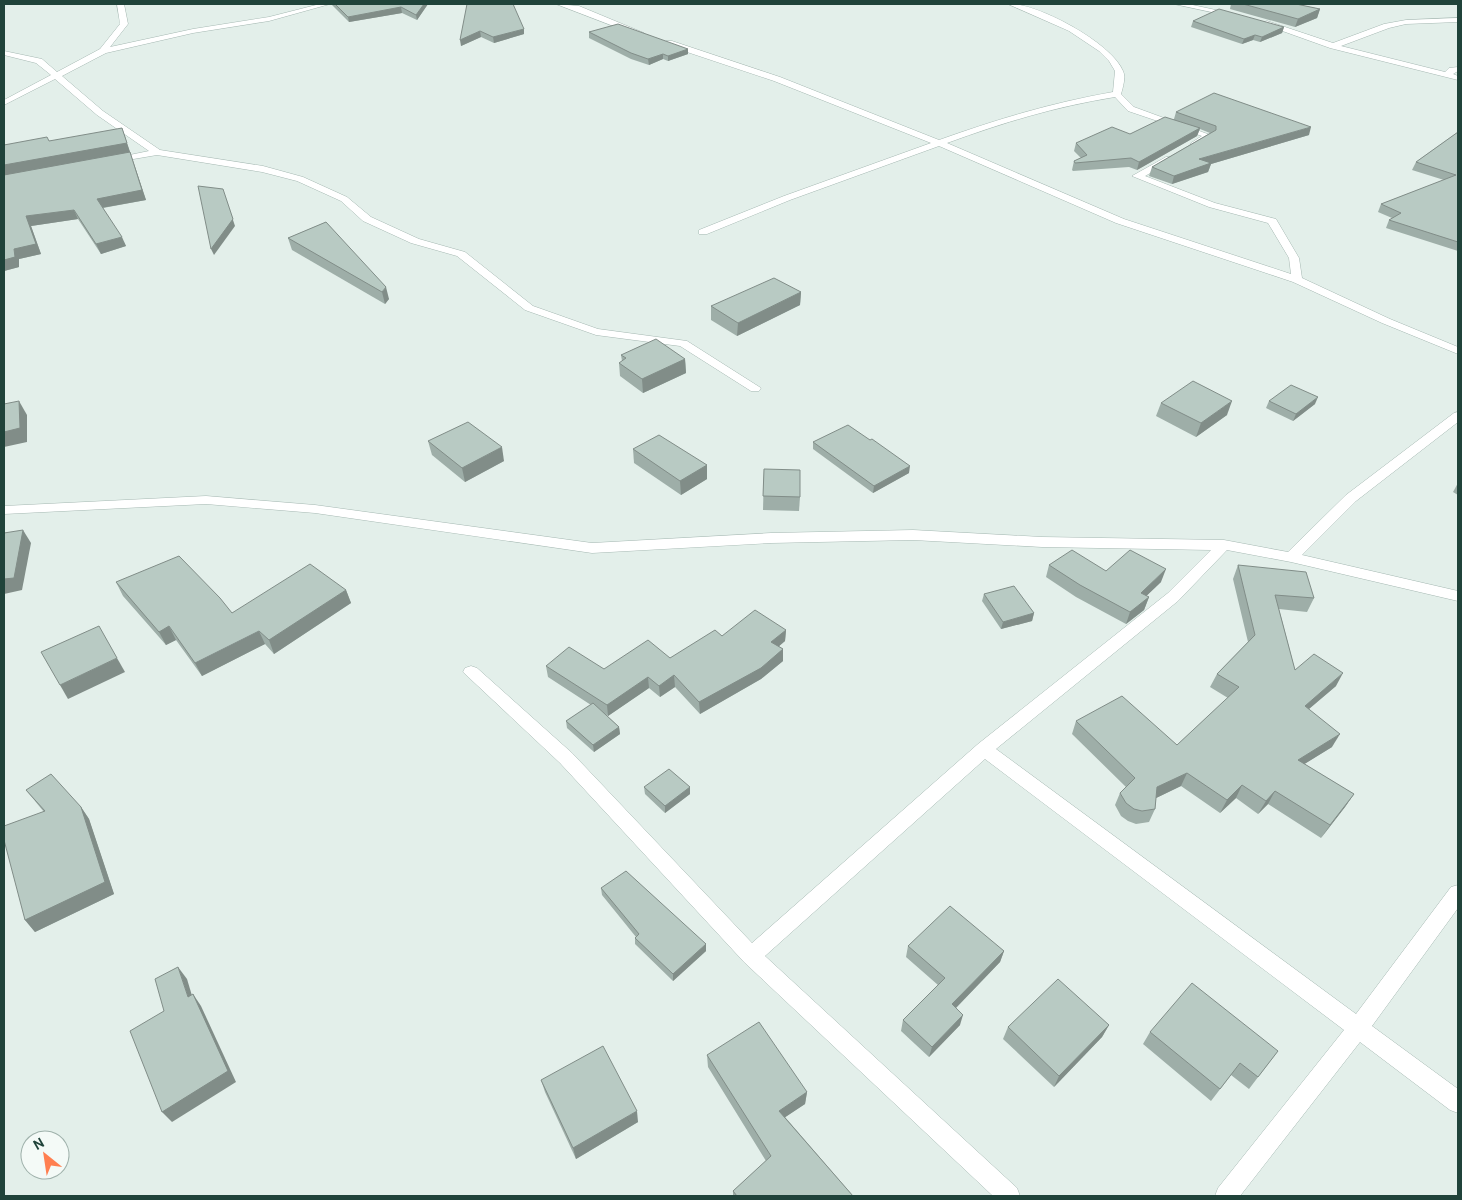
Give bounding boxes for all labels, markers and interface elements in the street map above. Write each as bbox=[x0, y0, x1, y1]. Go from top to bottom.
north arrow bbox=[20, 1130, 70, 1180]
text: N bbox=[31, 1135, 48, 1155]

